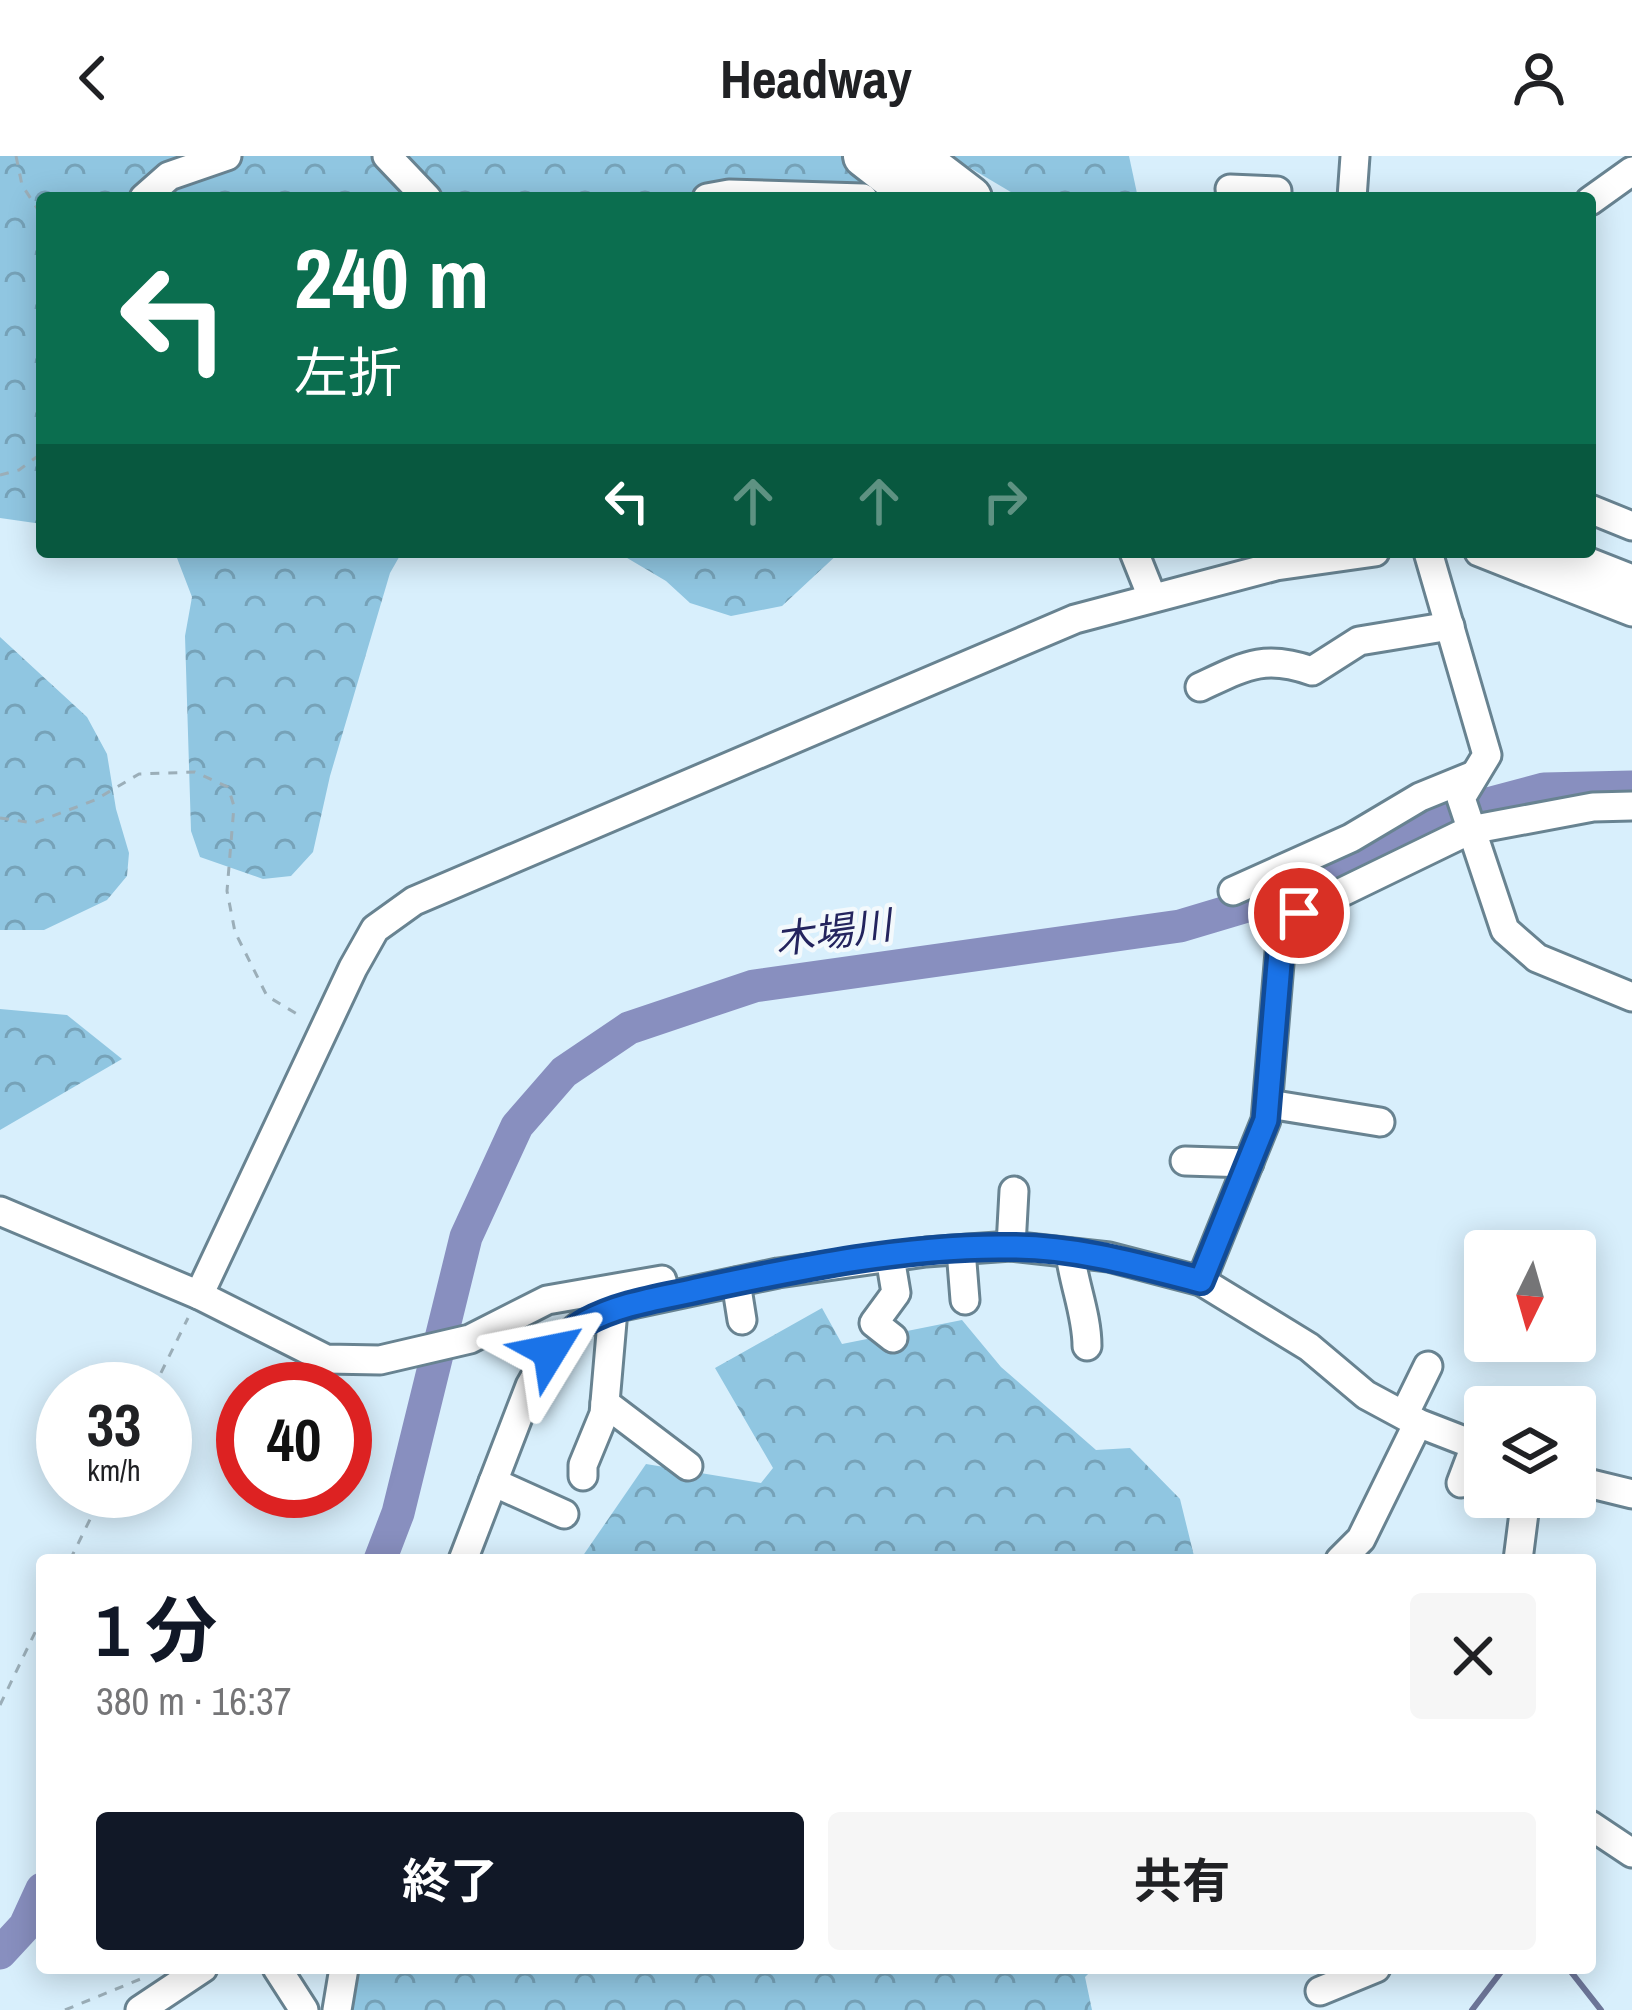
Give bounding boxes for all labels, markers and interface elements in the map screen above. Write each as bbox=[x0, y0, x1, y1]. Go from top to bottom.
text: Headway bbox=[720, 42, 912, 115]
icon: back bbox=[60, 45, 126, 111]
icon: person bbox=[1506, 45, 1572, 111]
text: 240 m bbox=[294, 221, 489, 334]
icon: left bbox=[96, 240, 252, 396]
text: 左折 bbox=[294, 336, 402, 409]
icon: left bbox=[594, 468, 660, 534]
icon: ahead bbox=[720, 468, 786, 534]
icon: ahead bbox=[846, 468, 912, 534]
icon: right bbox=[972, 468, 1038, 534]
pin bbox=[1248, 862, 1350, 964]
icon: arrive bbox=[1266, 880, 1332, 946]
water label: 木場川 bbox=[771, 898, 899, 966]
north arrow bbox=[1464, 1230, 1596, 1362]
map controls bbox=[1464, 1230, 1596, 1518]
position arrow bbox=[487, 1288, 613, 1414]
speed limit sign: 40 bbox=[216, 1362, 372, 1518]
text: 33 bbox=[87, 1384, 141, 1465]
button: layers bbox=[1464, 1386, 1596, 1518]
text: km/h bbox=[87, 1450, 141, 1490]
text: 1 分 bbox=[96, 1581, 217, 1678]
button: close bbox=[1410, 1593, 1536, 1719]
text: 380 m · 16:37 bbox=[96, 1675, 292, 1727]
button: 終了 bbox=[96, 1812, 804, 1950]
button: 共有 bbox=[828, 1812, 1536, 1950]

